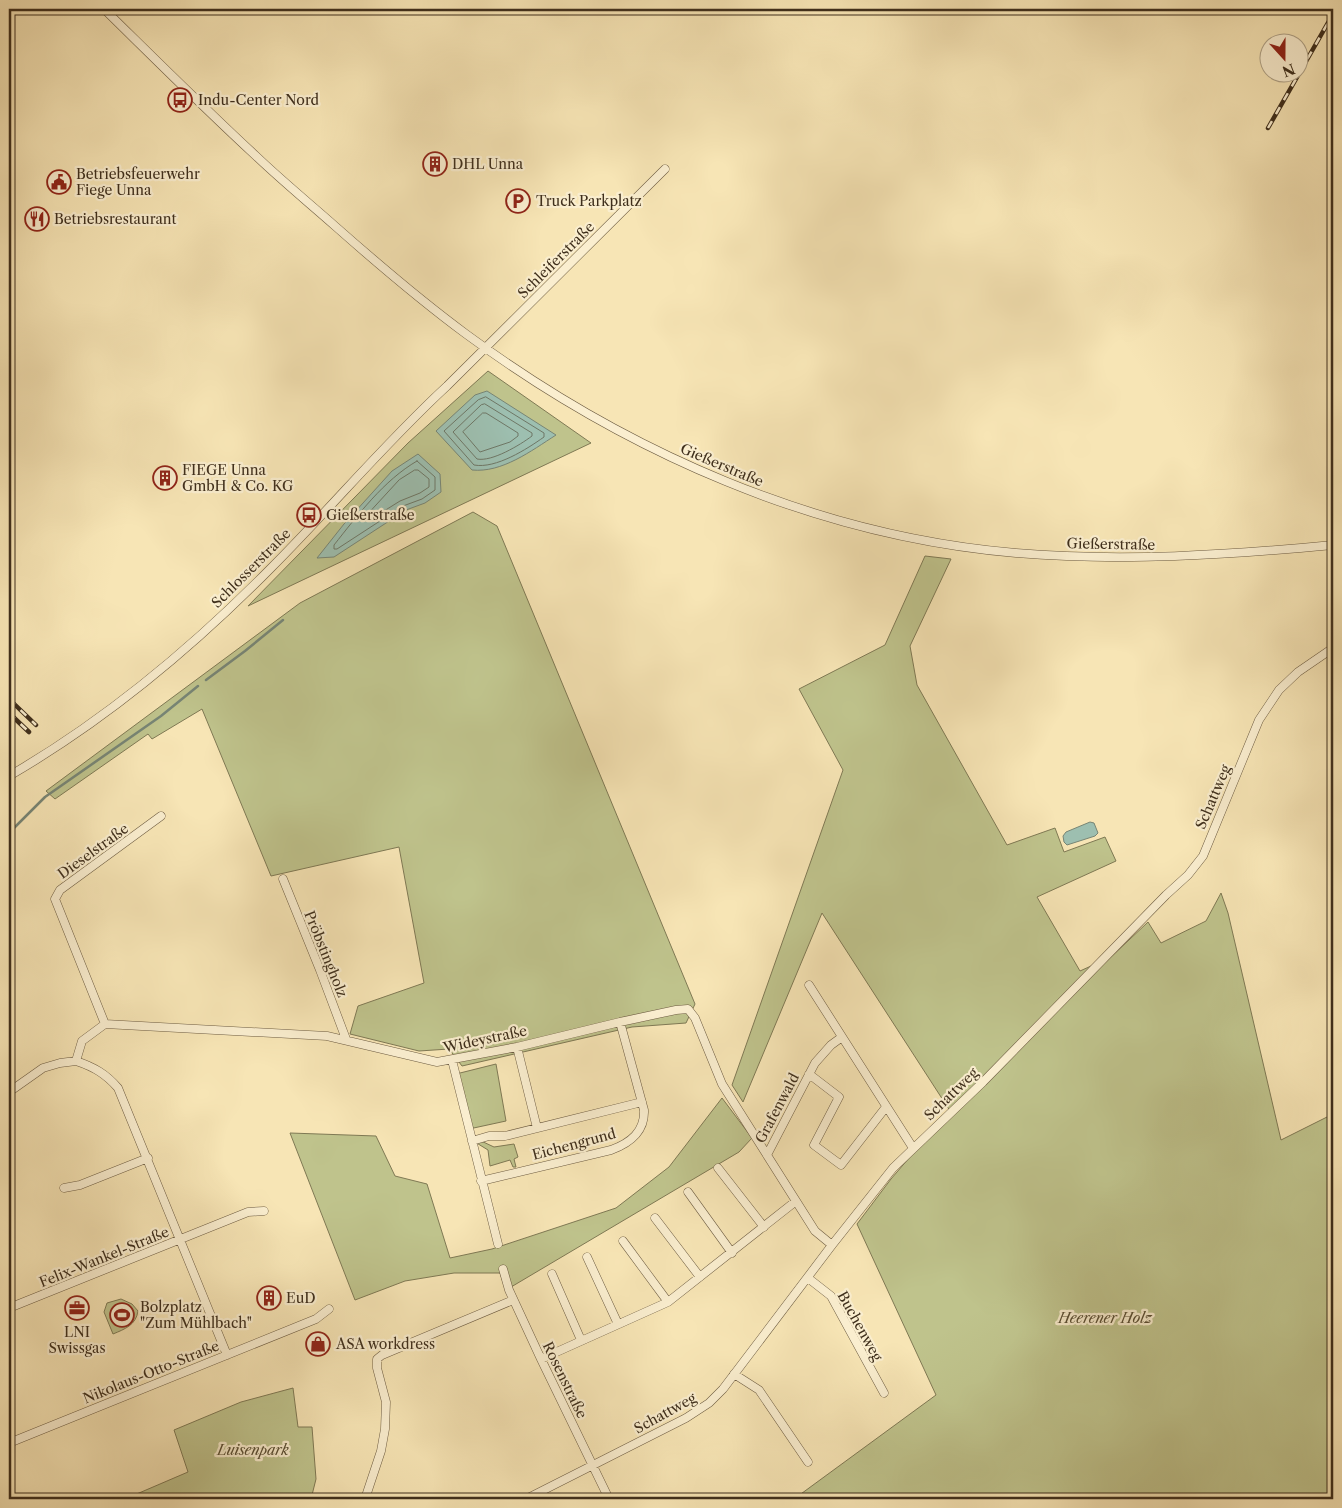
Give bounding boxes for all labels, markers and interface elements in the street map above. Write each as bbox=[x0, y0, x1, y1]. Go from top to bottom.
north arrow bbox=[1260, 32, 1310, 82]
text: N bbox=[1280, 60, 1298, 81]
bus stop icon: Indu-Center Nord bbox=[167, 87, 193, 113]
place label: Indu-Center Nord bbox=[198, 91, 320, 109]
building icon: DHL Unna bbox=[422, 151, 448, 177]
place label: DHL Unna bbox=[452, 155, 524, 173]
place label: Betriebsfeuerwehr Fiege Unna bbox=[76, 165, 200, 199]
public building icon: Betriebsfeuerwehr Fiege Unna bbox=[46, 169, 72, 195]
parking icon: Truck Parkplatz bbox=[505, 188, 531, 214]
place label: Truck Parkplatz bbox=[536, 192, 642, 210]
restaurant icon: Betriebsrestaurant bbox=[24, 206, 50, 232]
place label: Betriebsrestaurant bbox=[54, 210, 177, 228]
street label: Schleiferstraße bbox=[514, 218, 598, 302]
street label: Gießerstraße bbox=[678, 439, 766, 491]
place label: FIEGE Unna GmbH & Co. KG bbox=[182, 461, 293, 495]
building icon: FIEGE Unna GmbH & Co. KG bbox=[152, 465, 178, 491]
bus stop icon: Gießerstraße bbox=[296, 502, 322, 528]
place label: Gießerstraße bbox=[326, 506, 415, 524]
street label: Schlosserstraße bbox=[208, 524, 295, 611]
street label: Gießerstraße bbox=[1067, 534, 1156, 554]
street label: Schattweg bbox=[1191, 762, 1235, 832]
street label: Dieselstraße bbox=[54, 819, 132, 883]
street label: Pröbstingholz bbox=[300, 908, 352, 1000]
street label: Wideystraße bbox=[441, 1021, 529, 1057]
street label: Schattweg bbox=[920, 1063, 982, 1124]
street label: Grafenwald bbox=[751, 1069, 803, 1146]
street label: Eichengrund bbox=[530, 1124, 618, 1164]
street label: Felix-Wankel-Straße bbox=[36, 1223, 172, 1291]
building icon: EuD bbox=[256, 1285, 282, 1311]
street label: Buchenweg bbox=[833, 1288, 887, 1365]
place label: EuD bbox=[286, 1289, 316, 1307]
office icon: LNI Swissgas bbox=[64, 1295, 90, 1321]
place label: Bolzplatz "Zum Mühlbach" bbox=[140, 1298, 252, 1332]
sports icon: Bolzplatz "Zum Mühlbach" bbox=[109, 1302, 135, 1328]
park label: Heerener Holz bbox=[1057, 1309, 1153, 1327]
place label: LNI Swissgas bbox=[48, 1323, 106, 1357]
shop icon: ASA workdress bbox=[305, 1331, 331, 1357]
place label: ASA workdress bbox=[335, 1335, 435, 1353]
street label: Nikolaus-Otto-Straße bbox=[80, 1336, 222, 1408]
street label: Rosenstraße bbox=[539, 1339, 591, 1421]
street label: Schattweg bbox=[631, 1388, 700, 1437]
park label: Luisenpark bbox=[216, 1441, 289, 1459]

